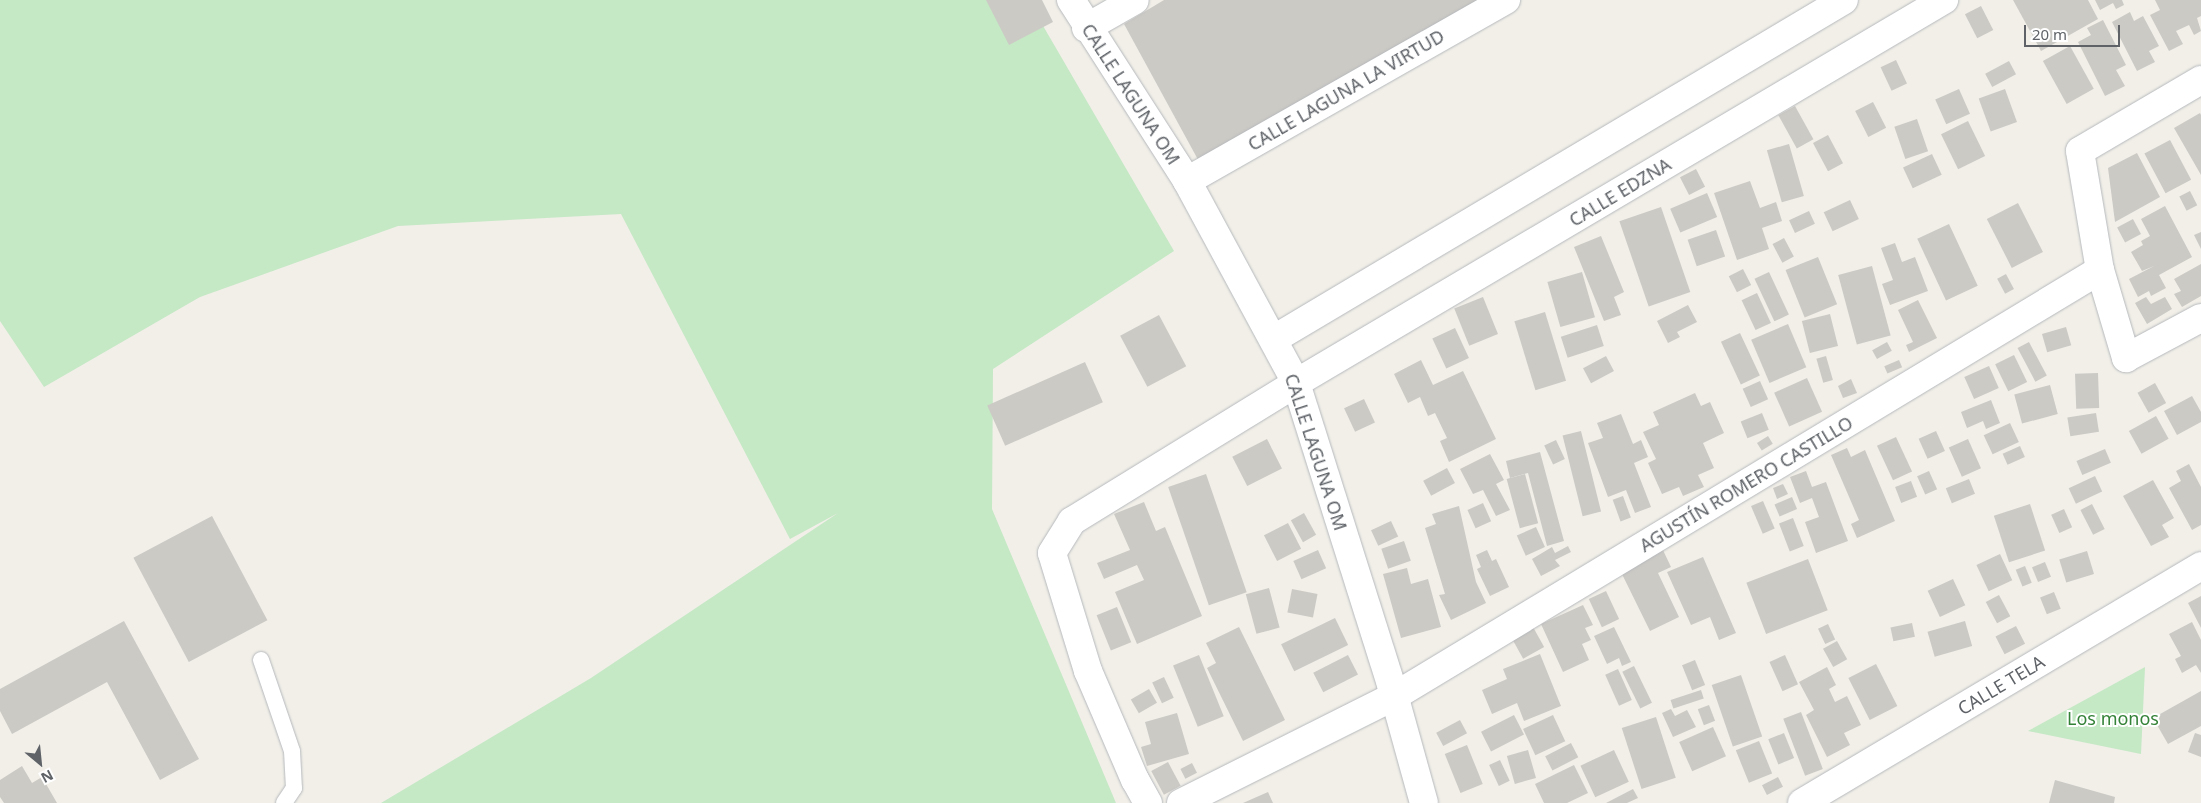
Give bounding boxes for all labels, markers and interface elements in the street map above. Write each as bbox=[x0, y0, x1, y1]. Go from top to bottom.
scale bar bbox=[2026, 15, 2122, 47]
street label: CALLE LAGUNA OM bbox=[1077, 20, 1185, 168]
text: 20 m bbox=[2032, 24, 2067, 44]
street label: CALLE LAGUNA LA VIRTUD bbox=[1244, 25, 1448, 155]
street label: CALLE EDZNA bbox=[1565, 153, 1675, 231]
street label: CALLE LAGUNA OM bbox=[1280, 371, 1352, 533]
street label: AGUSTÍN ROMERO CASTILLO bbox=[1636, 412, 1856, 556]
street label: CALLE TELA bbox=[1954, 651, 2048, 719]
park label: Los monos bbox=[2067, 707, 2159, 729]
north arrow bbox=[15, 738, 65, 788]
text: N bbox=[38, 766, 57, 788]

